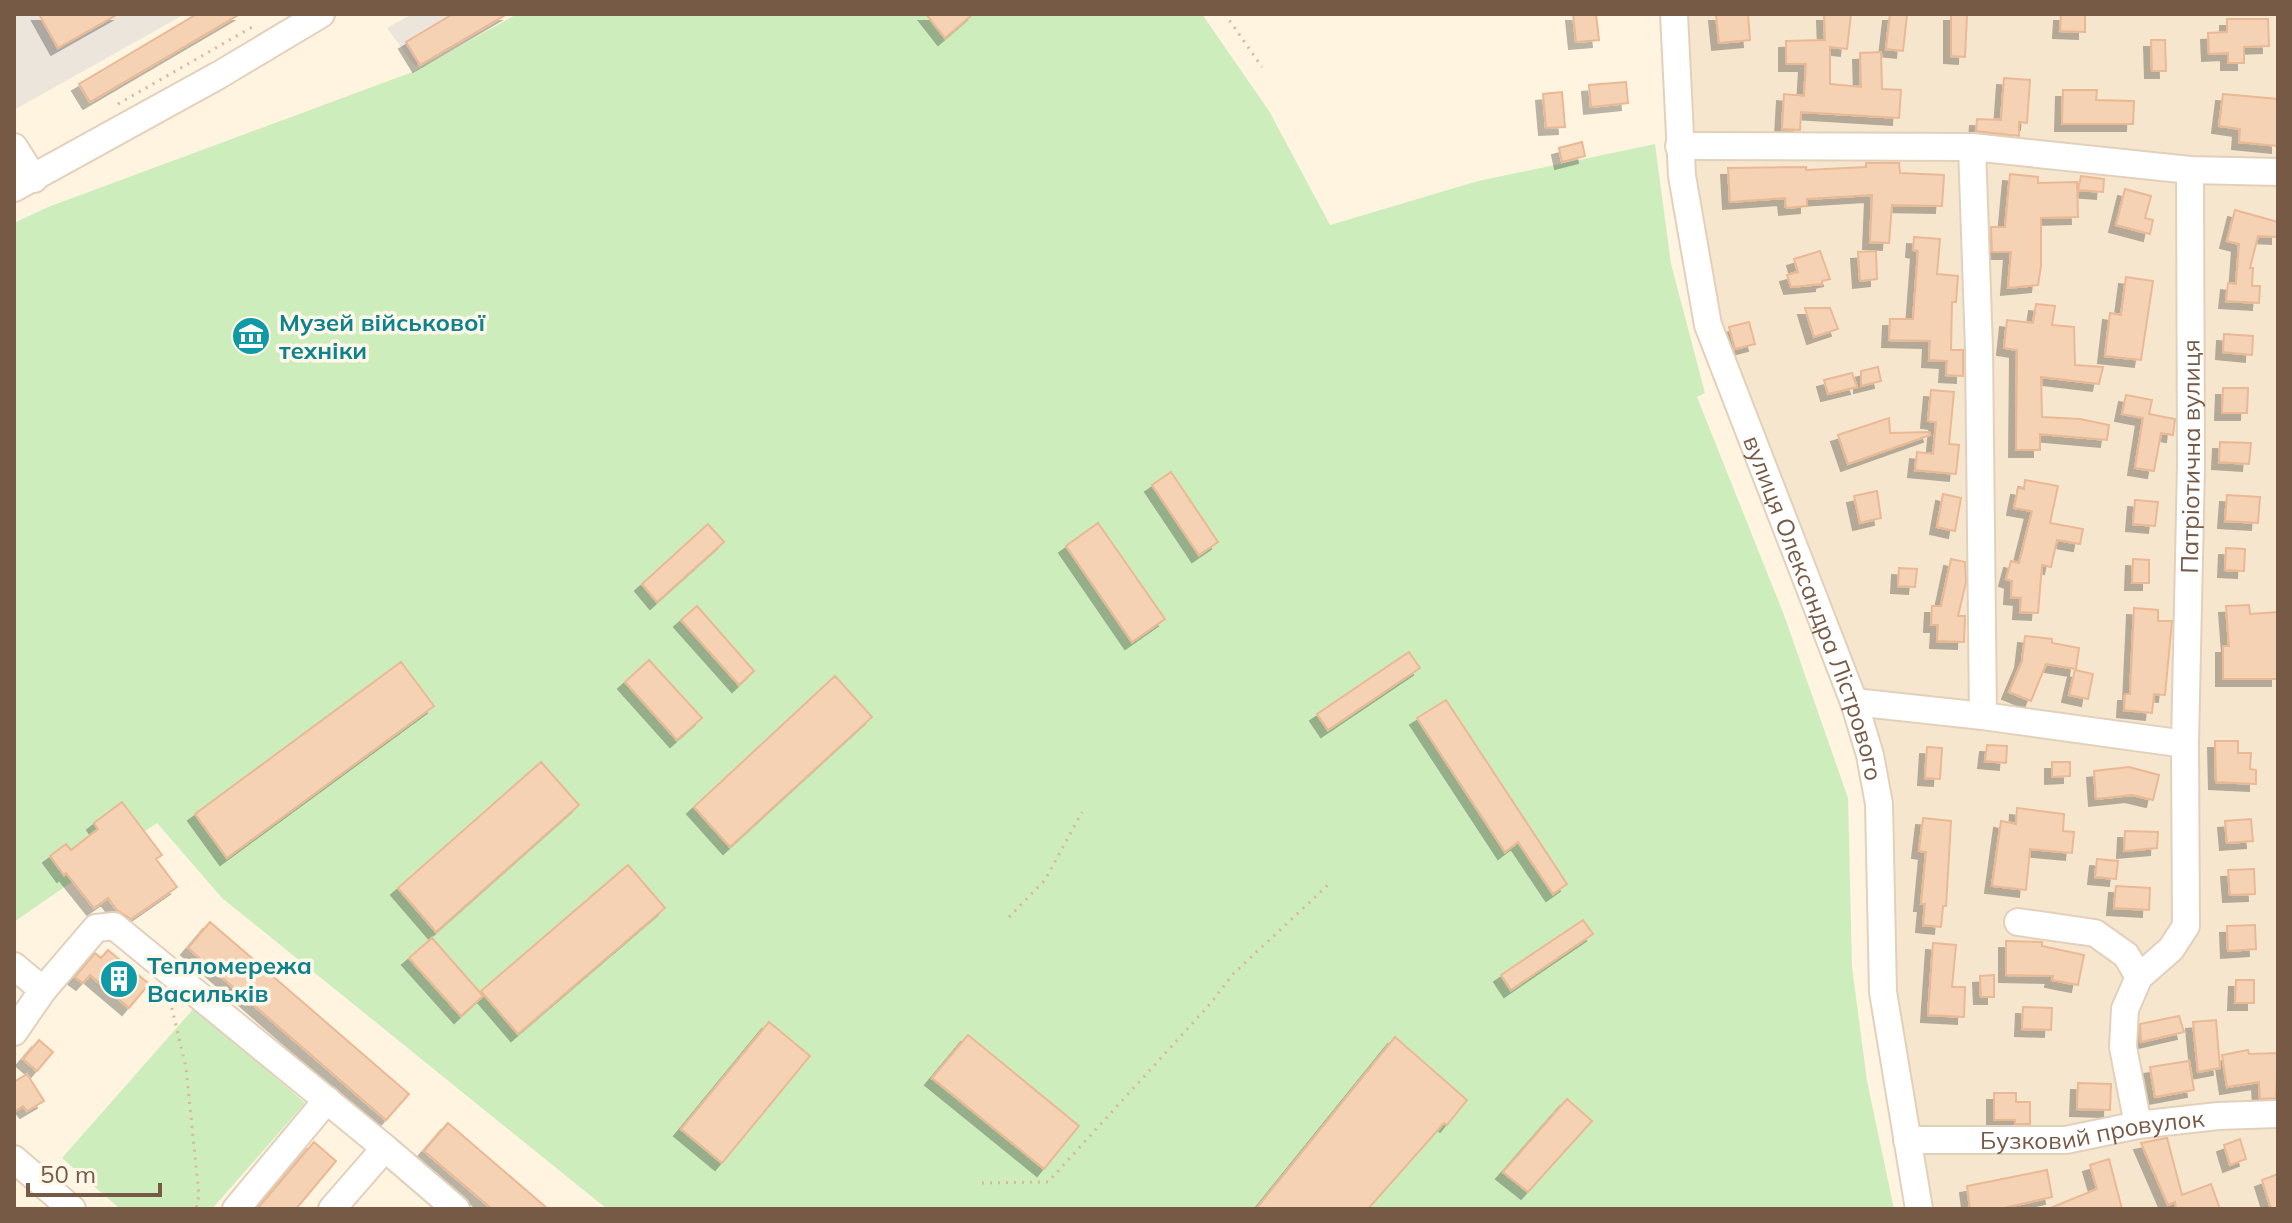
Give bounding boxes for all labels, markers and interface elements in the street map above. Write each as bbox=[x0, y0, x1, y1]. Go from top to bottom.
place label: Музей військової техніки bbox=[279, 307, 486, 365]
museum icon: Музей військової техніки bbox=[230, 315, 272, 357]
street label: Патріотична вулиця bbox=[2174, 339, 2206, 574]
street label: вулиця Олександра Лістрового bbox=[1737, 431, 1889, 783]
place label: Тепломережа Васильків bbox=[147, 950, 312, 1008]
building icon: Тепломережа Васильків bbox=[98, 958, 140, 1000]
street label: Бузковий провулок bbox=[1980, 1103, 2206, 1156]
scale bar bbox=[28, 1147, 160, 1197]
text: 50 m bbox=[40, 1159, 96, 1189]

